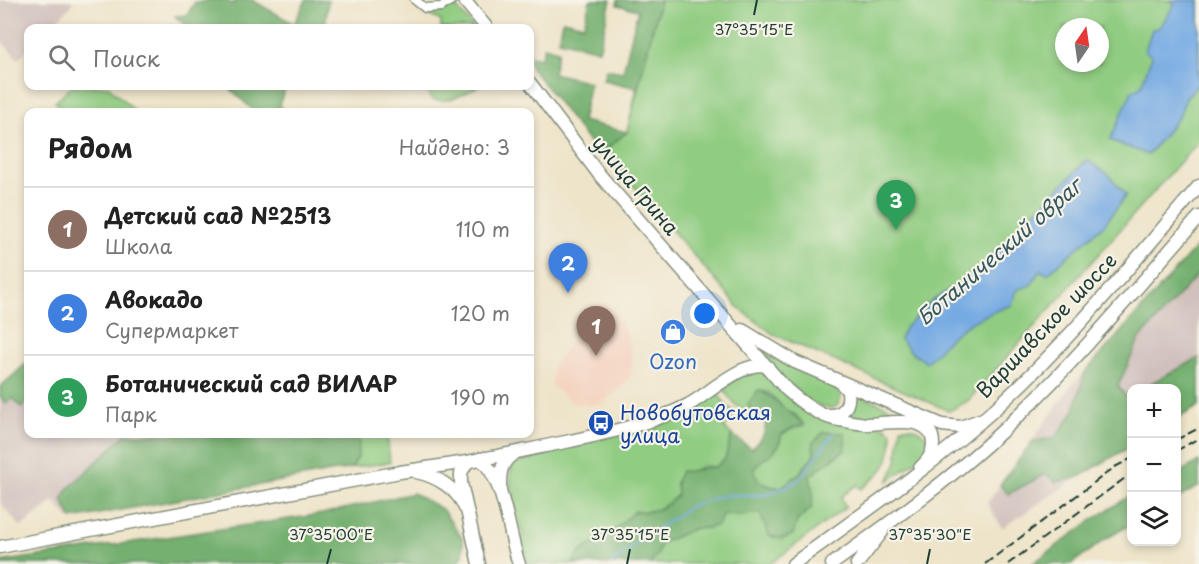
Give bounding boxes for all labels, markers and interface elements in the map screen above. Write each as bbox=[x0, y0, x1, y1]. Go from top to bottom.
text: 37°35'15"E bbox=[714, 17, 794, 40]
north arrow bbox=[1055, 18, 1109, 72]
search box bbox=[24, 24, 534, 90]
icon: search bbox=[45, 41, 78, 74]
text: Поиск bbox=[93, 41, 160, 74]
text: Рядом bbox=[48, 128, 133, 167]
street label: улица Грина bbox=[585, 129, 687, 242]
text: Найдено: 3 bbox=[399, 132, 510, 162]
water label: Ботанический овраг bbox=[908, 168, 1090, 332]
pin: 3 bbox=[876, 180, 916, 230]
text: Детский сад №2513 bbox=[105, 198, 332, 231]
text: 1 bbox=[63, 214, 72, 244]
text: 110 m bbox=[456, 214, 510, 244]
text: Школа bbox=[105, 231, 172, 261]
pin: 2 bbox=[548, 244, 588, 293]
street label: Варшавское шоссе bbox=[969, 246, 1123, 404]
text: Авокадо bbox=[105, 282, 203, 315]
text: 2 bbox=[60, 298, 75, 328]
text: 120 m bbox=[451, 298, 510, 328]
your location bbox=[690, 299, 719, 328]
pin: 1 bbox=[576, 306, 616, 356]
text: Супермаркет bbox=[105, 315, 238, 345]
shop icon: Ozon bbox=[658, 317, 688, 347]
place label: Ozon bbox=[649, 346, 697, 376]
text: Ботанический сад ВИЛАР bbox=[105, 366, 397, 399]
text: 3 bbox=[61, 382, 74, 412]
text: 190 m bbox=[451, 382, 510, 412]
map controls bbox=[1127, 384, 1181, 546]
button: + bbox=[1127, 384, 1181, 438]
place label: Новобутовская улица bbox=[620, 397, 771, 450]
text: Парк bbox=[105, 399, 157, 429]
bus stop icon: Новобутовская улица bbox=[586, 408, 616, 438]
button: − bbox=[1127, 438, 1181, 492]
button: layers bbox=[1127, 492, 1181, 546]
text: 37°35'00"E bbox=[289, 522, 373, 545]
text: 37°35'15"E bbox=[590, 522, 670, 545]
text: 37°35'30"E bbox=[888, 522, 972, 545]

